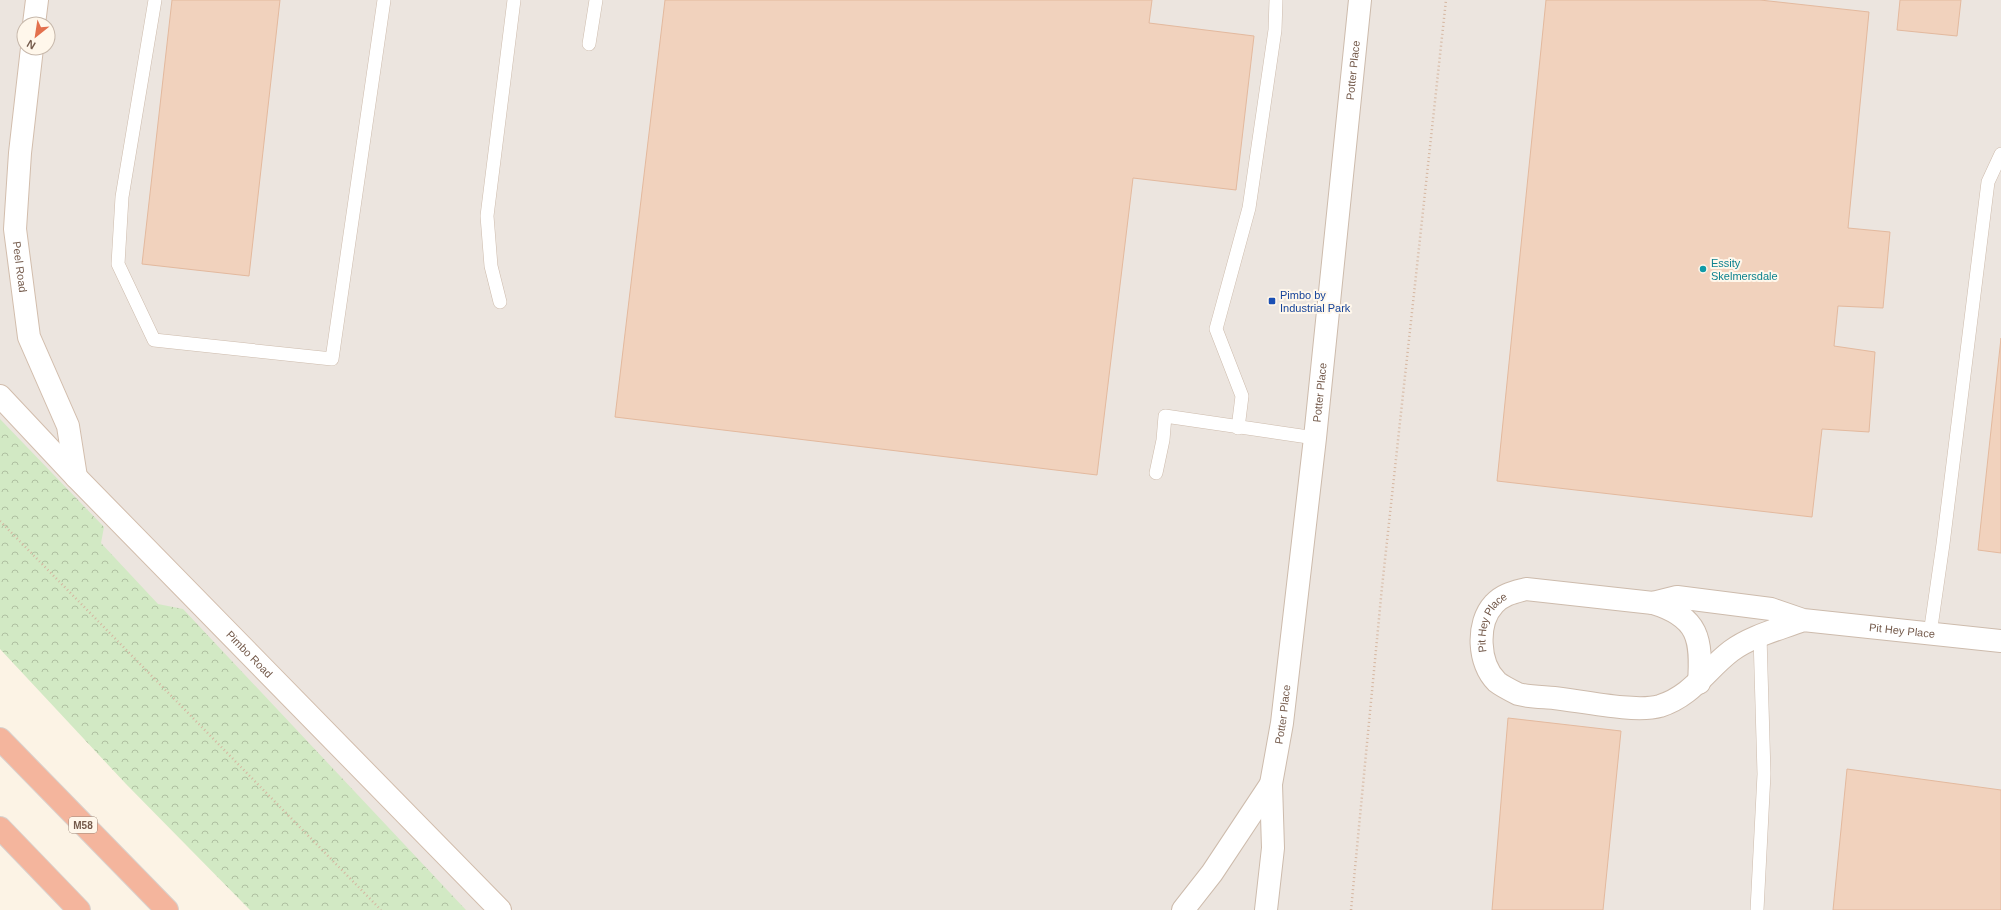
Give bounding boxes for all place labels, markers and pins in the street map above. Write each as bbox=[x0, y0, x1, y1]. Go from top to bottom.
place label: Essity Skelmersdale bbox=[1711, 257, 1778, 282]
marker: Essity Skelmersdale bbox=[1698, 264, 1708, 274]
place label: Pimbo by Industrial Park bbox=[1280, 289, 1351, 314]
marker: Pimbo by Industrial Park bbox=[1267, 296, 1277, 306]

